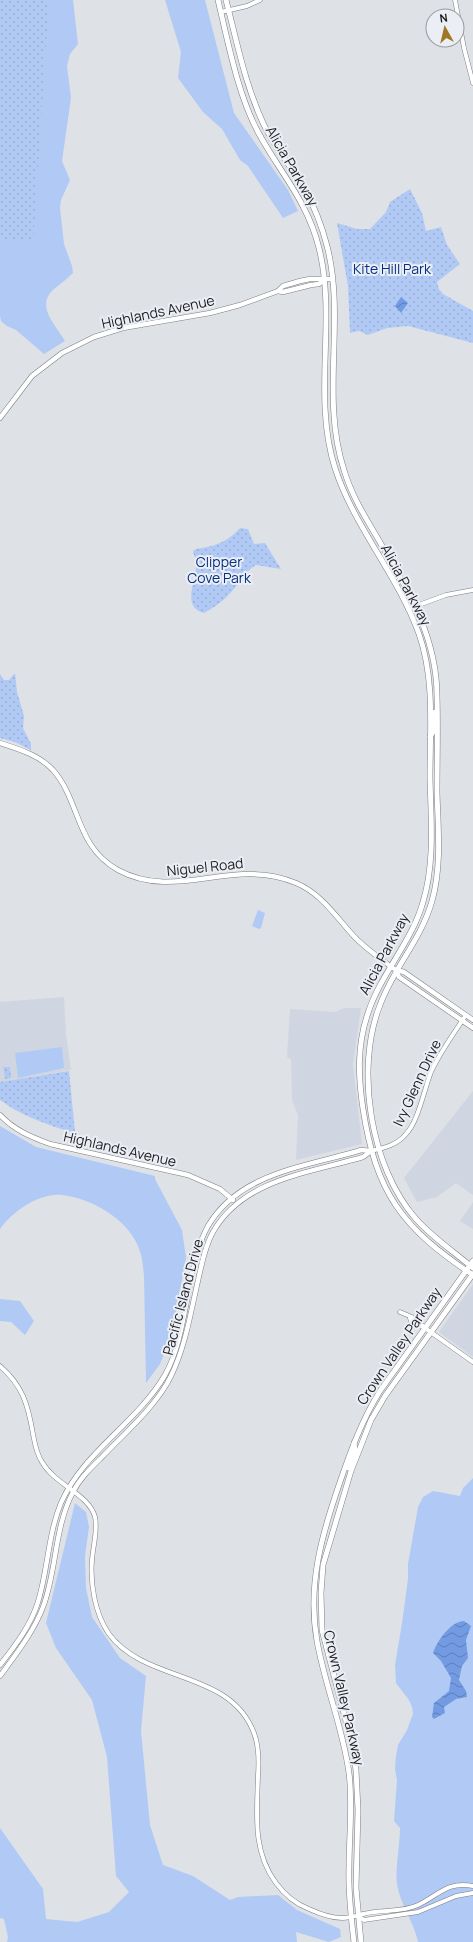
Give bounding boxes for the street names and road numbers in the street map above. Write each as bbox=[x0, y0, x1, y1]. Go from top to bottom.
street label: Alicia Parkway bbox=[262, 122, 323, 210]
street label: Highlands Avenue bbox=[100, 290, 216, 333]
street label: Alicia Parkway bbox=[377, 541, 436, 629]
street label: Niguel Road bbox=[166, 853, 244, 880]
street label: Alicia Parkway bbox=[354, 909, 413, 998]
street label: Ivy Glenn Drive bbox=[388, 1036, 445, 1129]
street label: Highlands Avenue bbox=[62, 1126, 178, 1171]
street label: Pacific Island Drive bbox=[158, 1237, 207, 1357]
street label: Crown Valley Parkway bbox=[352, 1283, 445, 1408]
street label: Crown Valley Parkway bbox=[320, 1628, 369, 1768]

